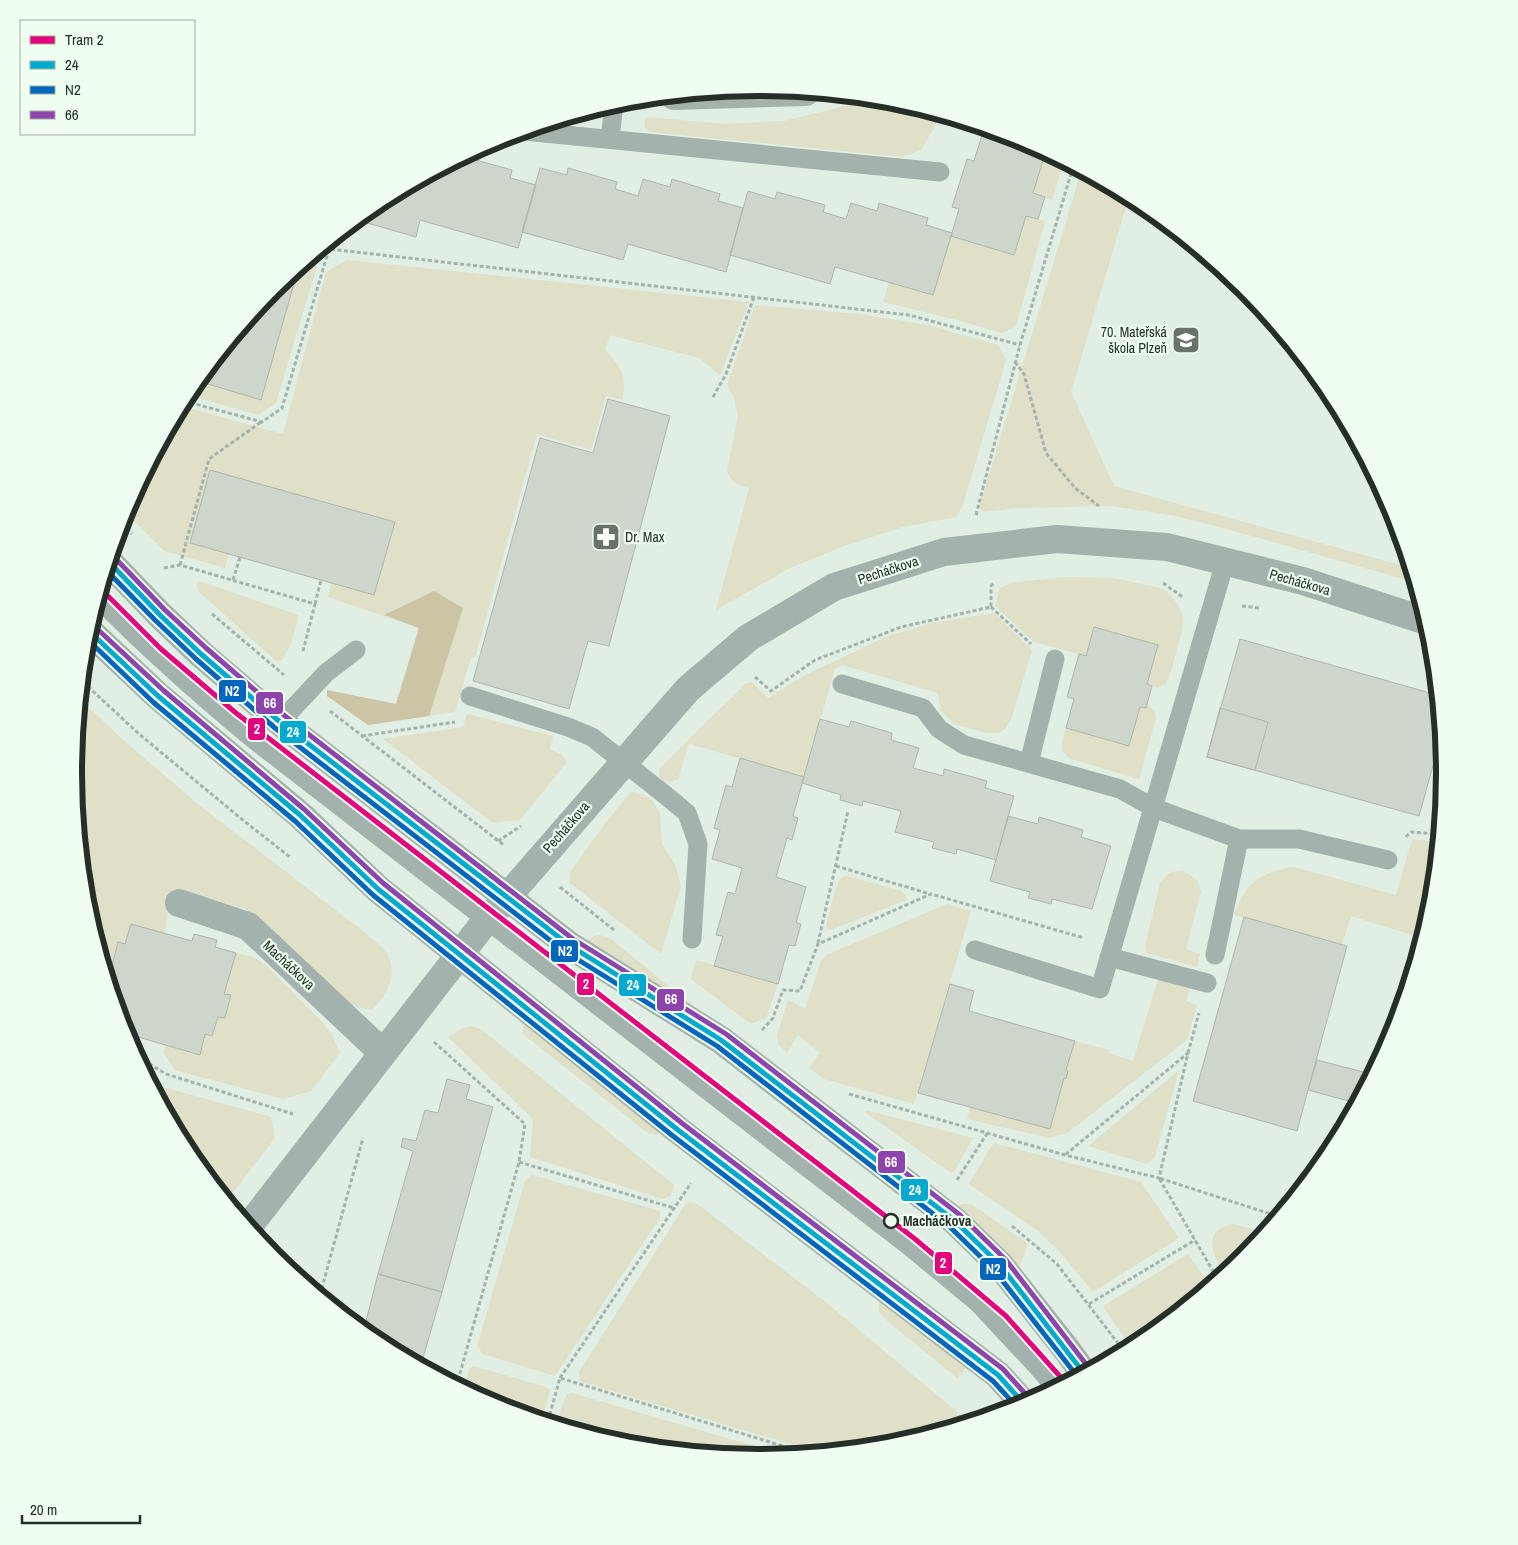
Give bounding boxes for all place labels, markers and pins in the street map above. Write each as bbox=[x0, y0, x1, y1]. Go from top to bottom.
place label: 70. Mateřská škola Plzeň bbox=[1101, 323, 1168, 357]
school or university icon: 70. Mateřská škola Plzeň bbox=[1171, 325, 1201, 355]
pharmacy icon: Dr. Max bbox=[591, 522, 621, 552]
place label: Dr. Max bbox=[625, 528, 665, 546]
place label: Macháčkova bbox=[903, 1212, 972, 1230]
marker: Macháčkova bbox=[883, 1213, 899, 1229]

